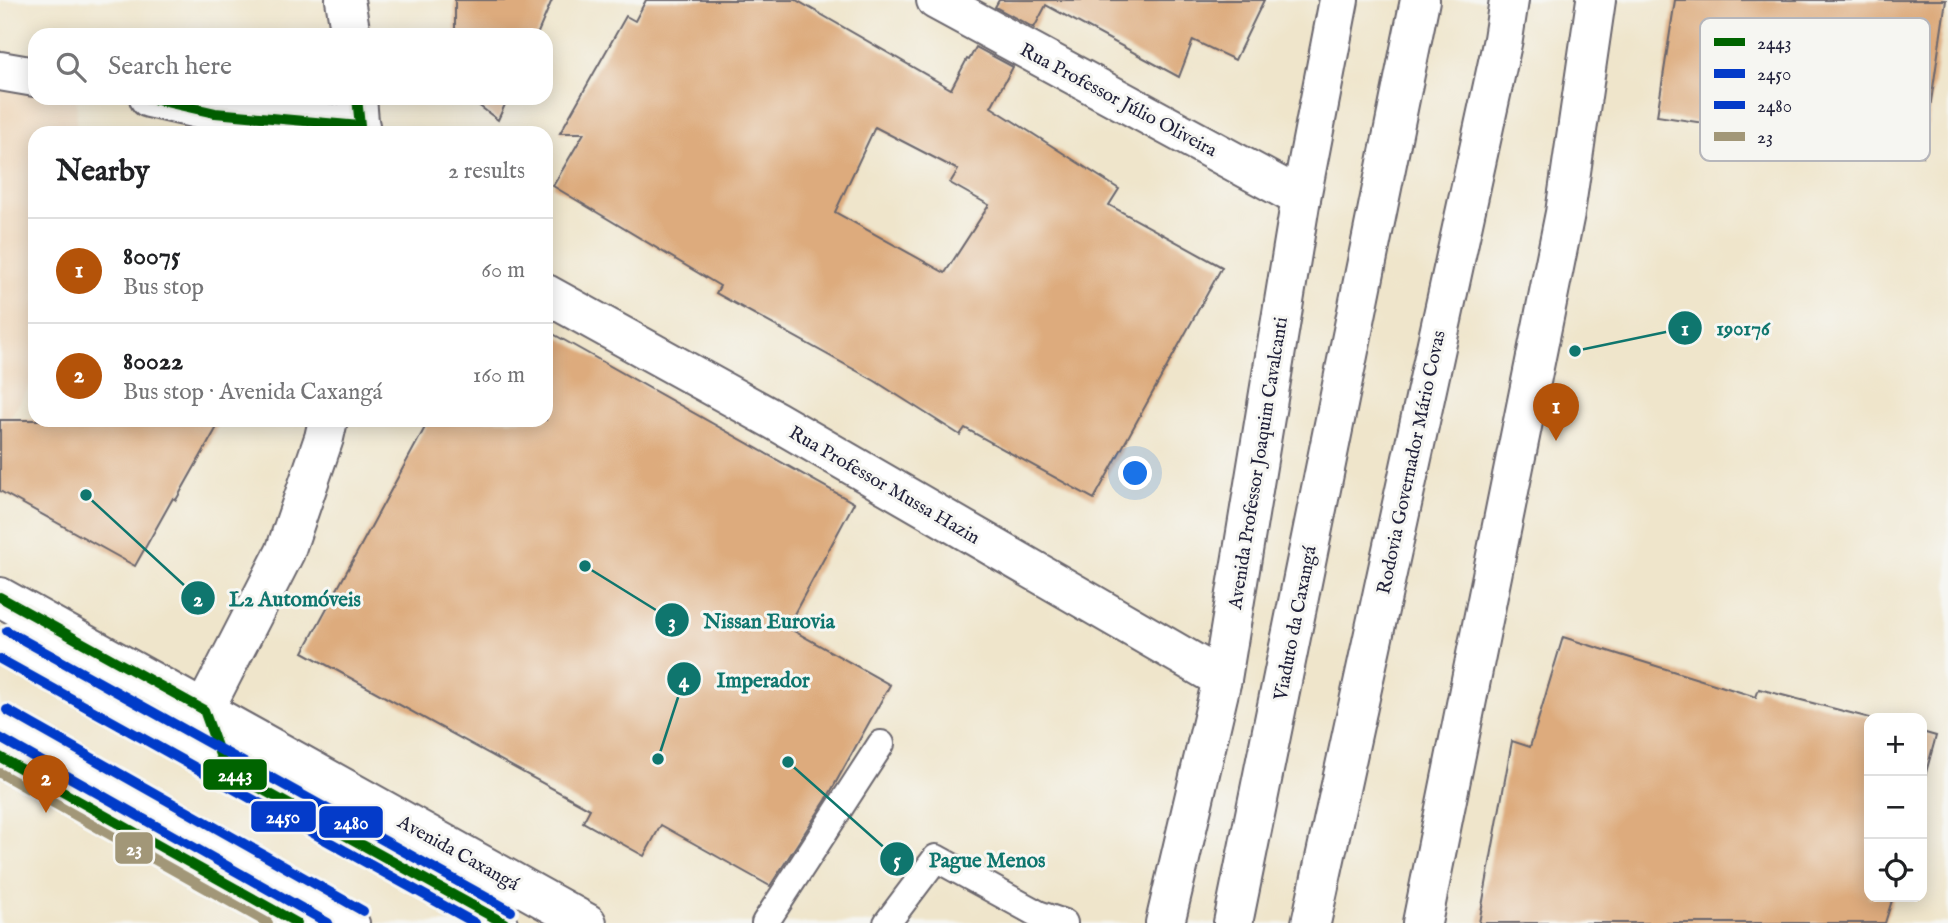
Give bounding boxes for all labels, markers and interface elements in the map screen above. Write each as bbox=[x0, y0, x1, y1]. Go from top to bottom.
legend bbox=[1700, 18, 1930, 161]
search box bbox=[28, 28, 553, 105]
text: 2443 bbox=[1757, 32, 1792, 56]
street label: Rua Professor Júlio Oliveira bbox=[1015, 39, 1221, 163]
icon: search bbox=[52, 48, 90, 86]
text: Search here bbox=[108, 50, 232, 83]
text: 2450 bbox=[1757, 63, 1791, 87]
text: 2480 bbox=[1757, 95, 1792, 119]
text: 23 bbox=[1757, 126, 1773, 150]
text: Nearby bbox=[56, 153, 149, 191]
text: 2 results bbox=[448, 157, 525, 186]
text: 80075 bbox=[123, 240, 180, 273]
text: 1 bbox=[75, 256, 83, 285]
text: 60 m bbox=[481, 256, 525, 285]
text: Bus stop bbox=[123, 273, 204, 302]
callout: 190176 bbox=[1667, 307, 1784, 349]
street label: Avenida Professor Joaquim Cavalcanti bbox=[1224, 315, 1294, 612]
text: 1 bbox=[1681, 316, 1689, 343]
text: 190176 bbox=[1716, 316, 1771, 343]
street label: Rodovia Governador Mário Covas bbox=[1372, 328, 1452, 596]
text: 80022 bbox=[123, 345, 183, 378]
text: 2 bbox=[74, 361, 84, 390]
text: 160 m bbox=[473, 361, 525, 390]
text: Bus stop · Avenida Caxangá bbox=[123, 378, 383, 407]
pin: 1 bbox=[1533, 383, 1579, 441]
street label: Rua Professor Mussa Hazin bbox=[784, 421, 984, 550]
your location bbox=[1118, 456, 1152, 490]
street label: Viaduto da Caxangá bbox=[1269, 543, 1323, 704]
callout: L2 Automóveis bbox=[180, 577, 375, 619]
text: 2 bbox=[193, 587, 203, 614]
text: L2 Automóveis bbox=[229, 587, 361, 614]
callout: Nissan Eurovia bbox=[654, 599, 849, 641]
text: 3 bbox=[668, 609, 676, 636]
text: Nissan Eurovia bbox=[702, 609, 836, 636]
callout: Imperador bbox=[667, 658, 823, 700]
text: 4 bbox=[679, 668, 690, 695]
text: Imperador bbox=[716, 668, 810, 695]
map controls bbox=[1864, 713, 1927, 902]
button: + bbox=[1864, 713, 1927, 776]
pin: 2 bbox=[23, 755, 69, 813]
line badge: 2443 bbox=[202, 758, 268, 791]
text: 2443 bbox=[218, 764, 252, 788]
button: − bbox=[1864, 776, 1927, 839]
line badge: 2450 bbox=[250, 800, 317, 833]
line badge: 2480 bbox=[318, 805, 384, 839]
text: 2450 bbox=[266, 806, 300, 830]
street label: Avenida Caxangá bbox=[392, 810, 524, 897]
text: 2480 bbox=[333, 812, 369, 836]
line badge: 23 bbox=[114, 831, 154, 865]
text: 23 bbox=[126, 838, 142, 862]
callout: Pague Menos bbox=[880, 838, 1059, 880]
button: locate bbox=[1864, 839, 1927, 902]
text: 5 bbox=[893, 848, 901, 875]
text: Pague Menos bbox=[929, 848, 1045, 875]

